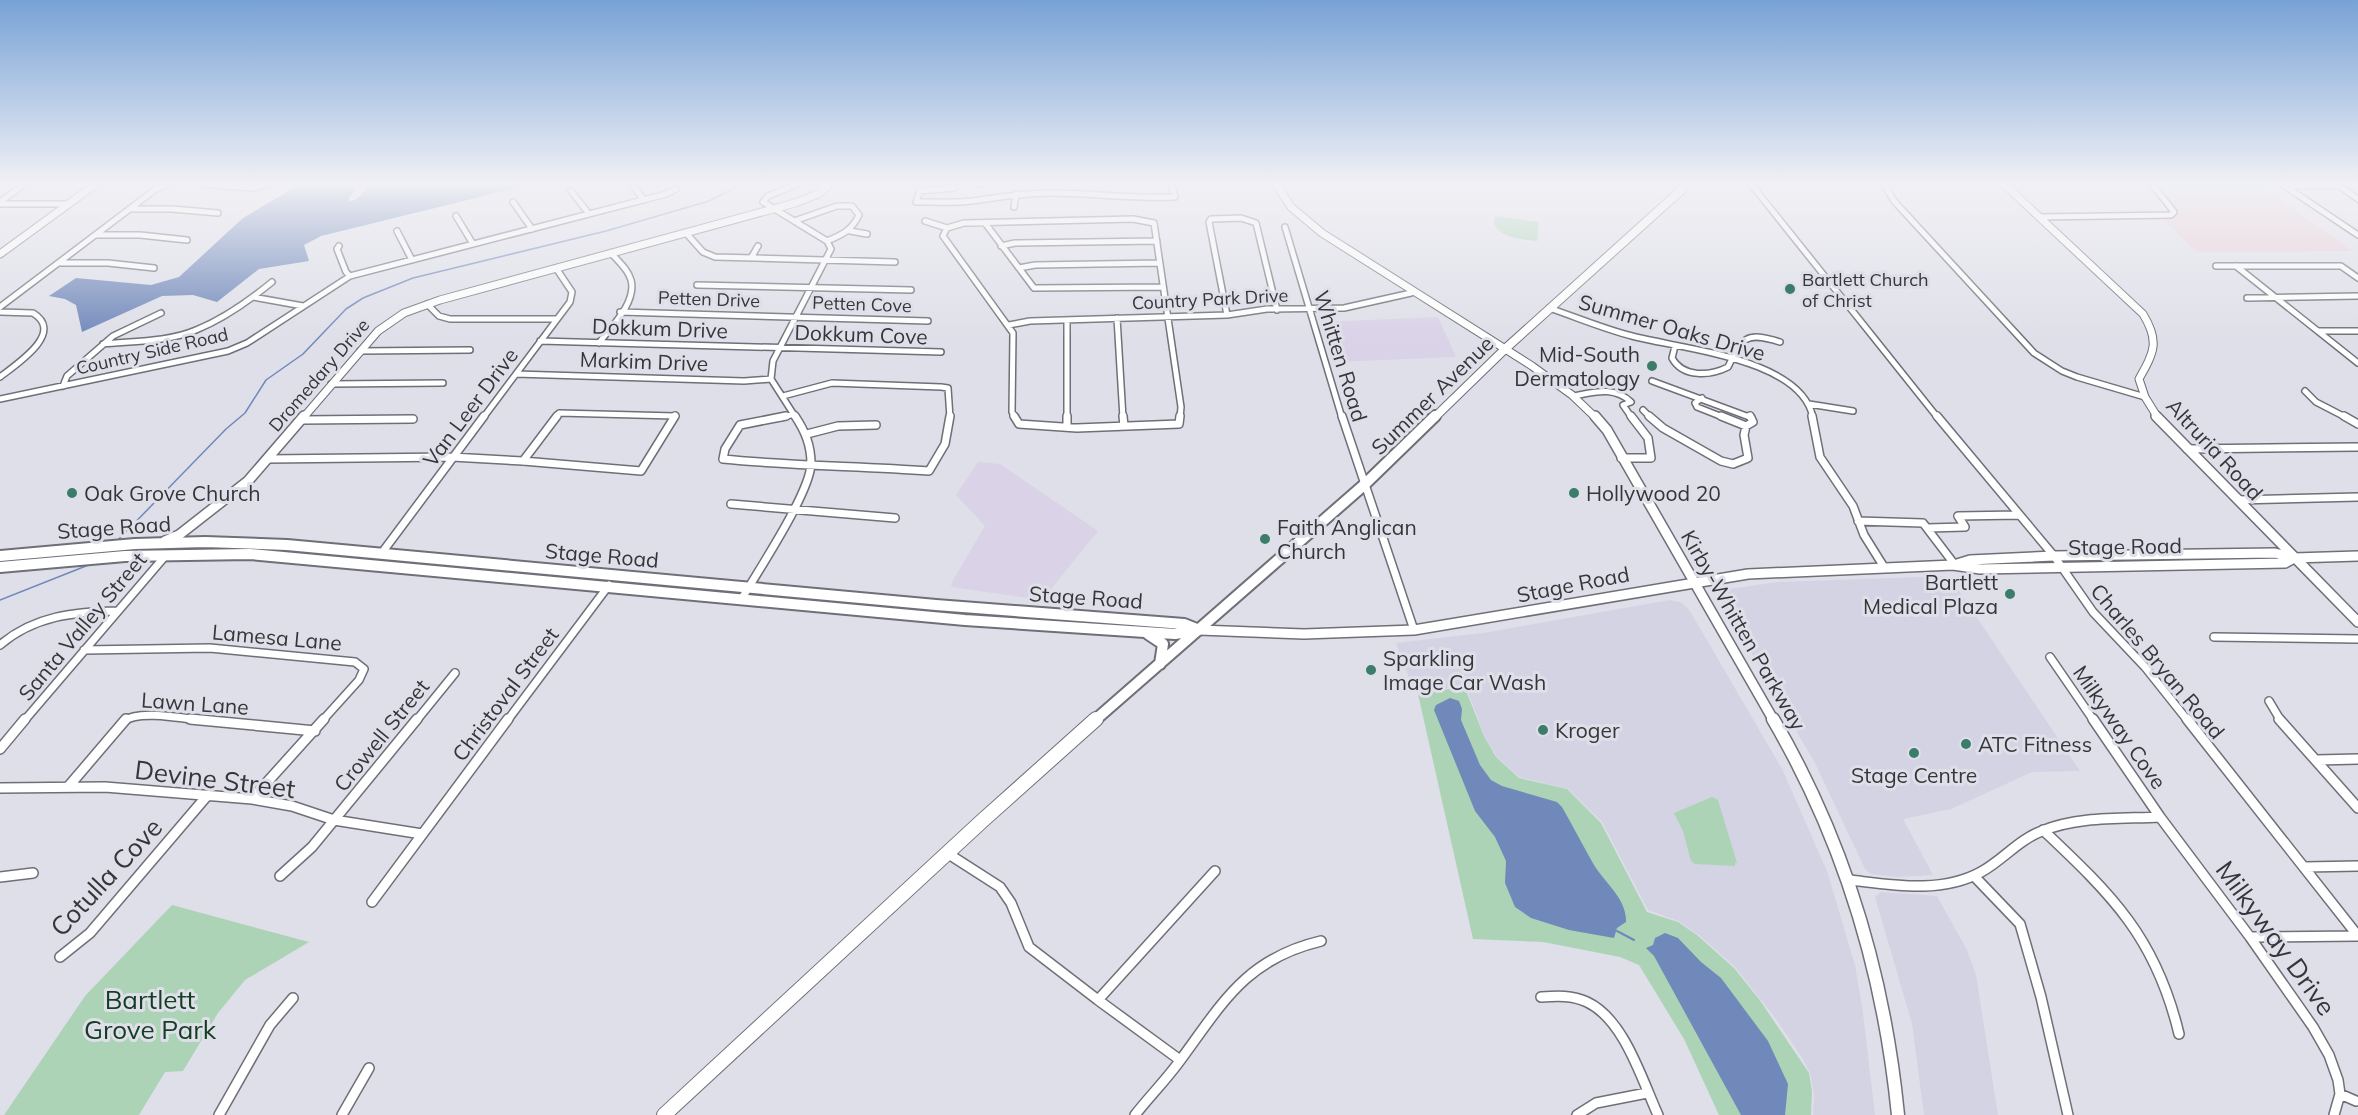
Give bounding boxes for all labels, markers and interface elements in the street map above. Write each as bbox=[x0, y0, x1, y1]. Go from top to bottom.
place label: Bartlett Church of Christ bbox=[1802, 268, 1929, 312]
marker: Bartlett Church of Christ bbox=[1783, 282, 1797, 296]
street label: Country Park Drive bbox=[1131, 283, 1289, 315]
street label: Petten Drive bbox=[658, 286, 760, 312]
street label: Whitten Road bbox=[1309, 287, 1373, 425]
street label: Summer Oaks Drive bbox=[1576, 288, 1768, 366]
street label: Petten Cove bbox=[812, 291, 912, 317]
street label: Dokkum Drive bbox=[592, 313, 728, 343]
street label: Dromedary Drive bbox=[264, 314, 374, 436]
street label: Dokkum Cove bbox=[794, 319, 928, 349]
street label: Country Side Road bbox=[74, 322, 230, 380]
street label: Summer Avenue bbox=[1366, 330, 1498, 460]
place label: Mid-South Dermatology bbox=[1514, 341, 1640, 391]
street label: Van Leer Drive bbox=[417, 343, 523, 471]
street label: Markim Drive bbox=[579, 346, 709, 376]
marker: Mid-South Dermatology bbox=[1645, 359, 1659, 373]
street label: Altruria Road bbox=[2161, 393, 2269, 505]
place label: Oak Grove Church bbox=[84, 480, 261, 506]
place label: Hollywood 20 bbox=[1586, 480, 1721, 506]
marker: Oak Grove Church bbox=[65, 486, 79, 500]
marker: Hollywood 20 bbox=[1567, 486, 1581, 500]
street label: Stage Road bbox=[56, 510, 172, 544]
place label: Faith Anglican Church bbox=[1277, 514, 1417, 564]
street label: Kirby-Whitten Parkway bbox=[1676, 525, 1812, 735]
marker: Faith Anglican Church bbox=[1258, 532, 1272, 546]
street label: Stage Road bbox=[2068, 532, 2182, 560]
street label: Stage Road bbox=[544, 537, 660, 573]
street label: Santa Valley Street bbox=[12, 547, 152, 705]
street label: Stage Road bbox=[1515, 560, 1631, 608]
place label: Bartlett Medical Plaza bbox=[1863, 569, 1998, 619]
street label: Charles Bryan Road bbox=[2086, 578, 2230, 744]
street label: Stage Road bbox=[1028, 580, 1144, 614]
marker: Bartlett Medical Plaza bbox=[2003, 587, 2017, 601]
street label: Lamesa Lane bbox=[211, 618, 343, 656]
street label: Christoval Street bbox=[446, 622, 564, 766]
place label: Sparkling Image Car Wash bbox=[1383, 645, 1546, 695]
street label: Milkyway Cove bbox=[2068, 660, 2172, 794]
marker: Sparkling Image Car Wash bbox=[1364, 663, 1378, 677]
street label: Crowell Street bbox=[328, 674, 434, 796]
street label: Lawn Lane bbox=[140, 686, 250, 720]
place label: Kroger bbox=[1555, 717, 1620, 743]
marker: Kroger bbox=[1536, 723, 1550, 737]
place label: ATC Fitness bbox=[1978, 731, 2092, 757]
marker: ATC Fitness bbox=[1959, 737, 1973, 751]
marker: Stage Centre bbox=[1907, 746, 1921, 760]
street label: Devine Street bbox=[133, 753, 297, 805]
place label: Stage Centre bbox=[1851, 762, 1977, 788]
street label: Cotulla Cove bbox=[43, 811, 169, 943]
street label: Milkyway Drive bbox=[2209, 854, 2343, 1022]
park label: Bartlett Grove Park bbox=[84, 983, 217, 1046]

